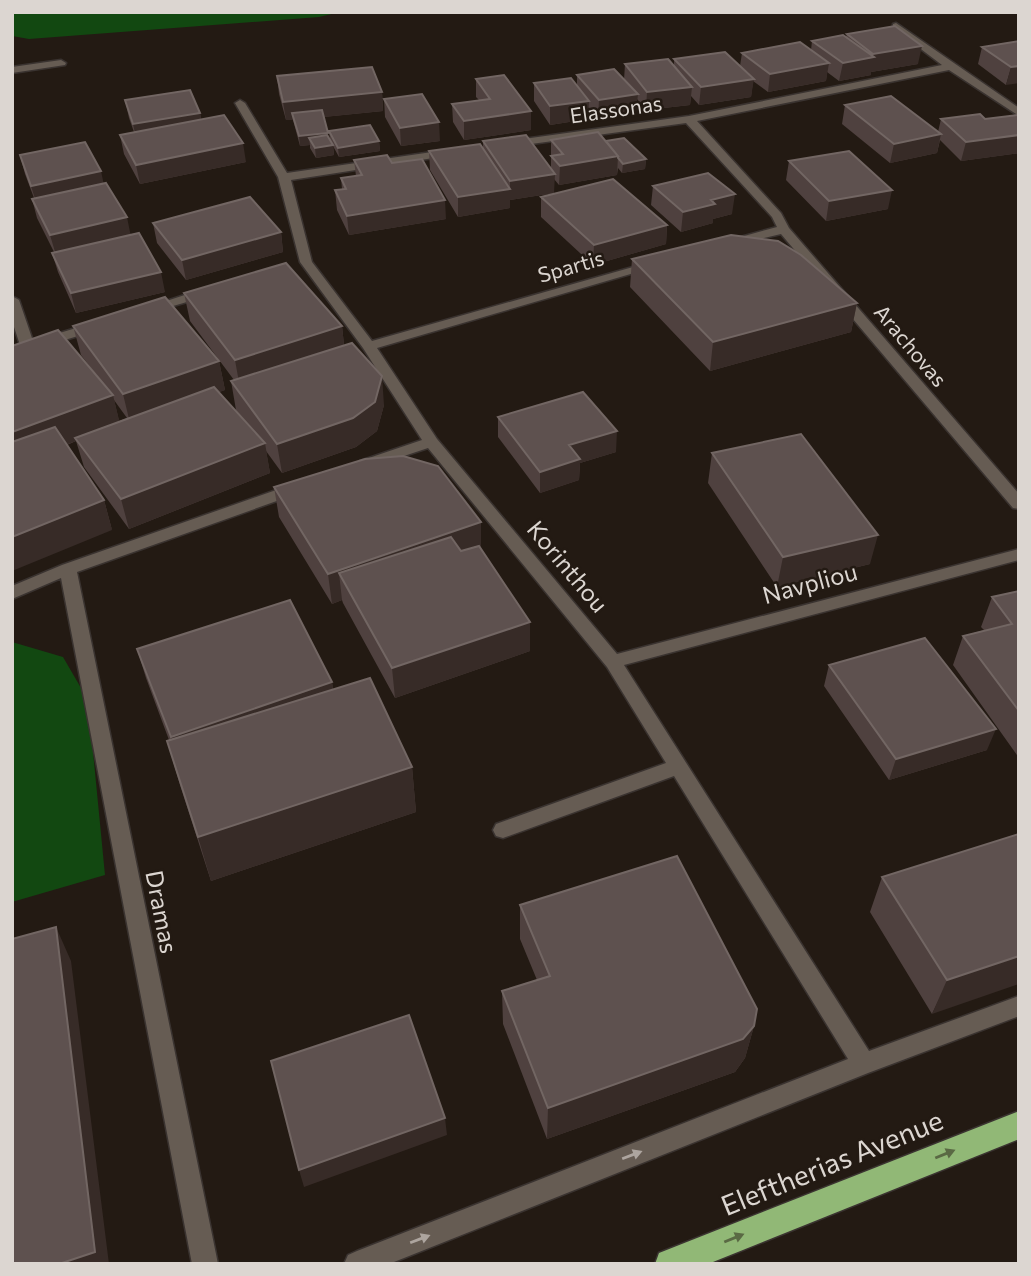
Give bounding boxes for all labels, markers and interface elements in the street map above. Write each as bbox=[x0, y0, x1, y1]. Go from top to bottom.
street label: Elassonas bbox=[568, 90, 664, 127]
street label: Spartis bbox=[535, 244, 607, 287]
street label: Arachovas bbox=[870, 299, 953, 391]
street label: Korinthou bbox=[522, 514, 615, 618]
street label: Navpliou bbox=[759, 556, 860, 609]
street label: Dramas bbox=[140, 868, 185, 956]
street label: Eleftherias Avenue bbox=[716, 1102, 947, 1222]
one-way arrow bbox=[935, 1149, 956, 1160]
one-way arrow bbox=[622, 1150, 643, 1161]
one-way arrow bbox=[410, 1233, 431, 1244]
one-way arrow bbox=[723, 1233, 744, 1244]

